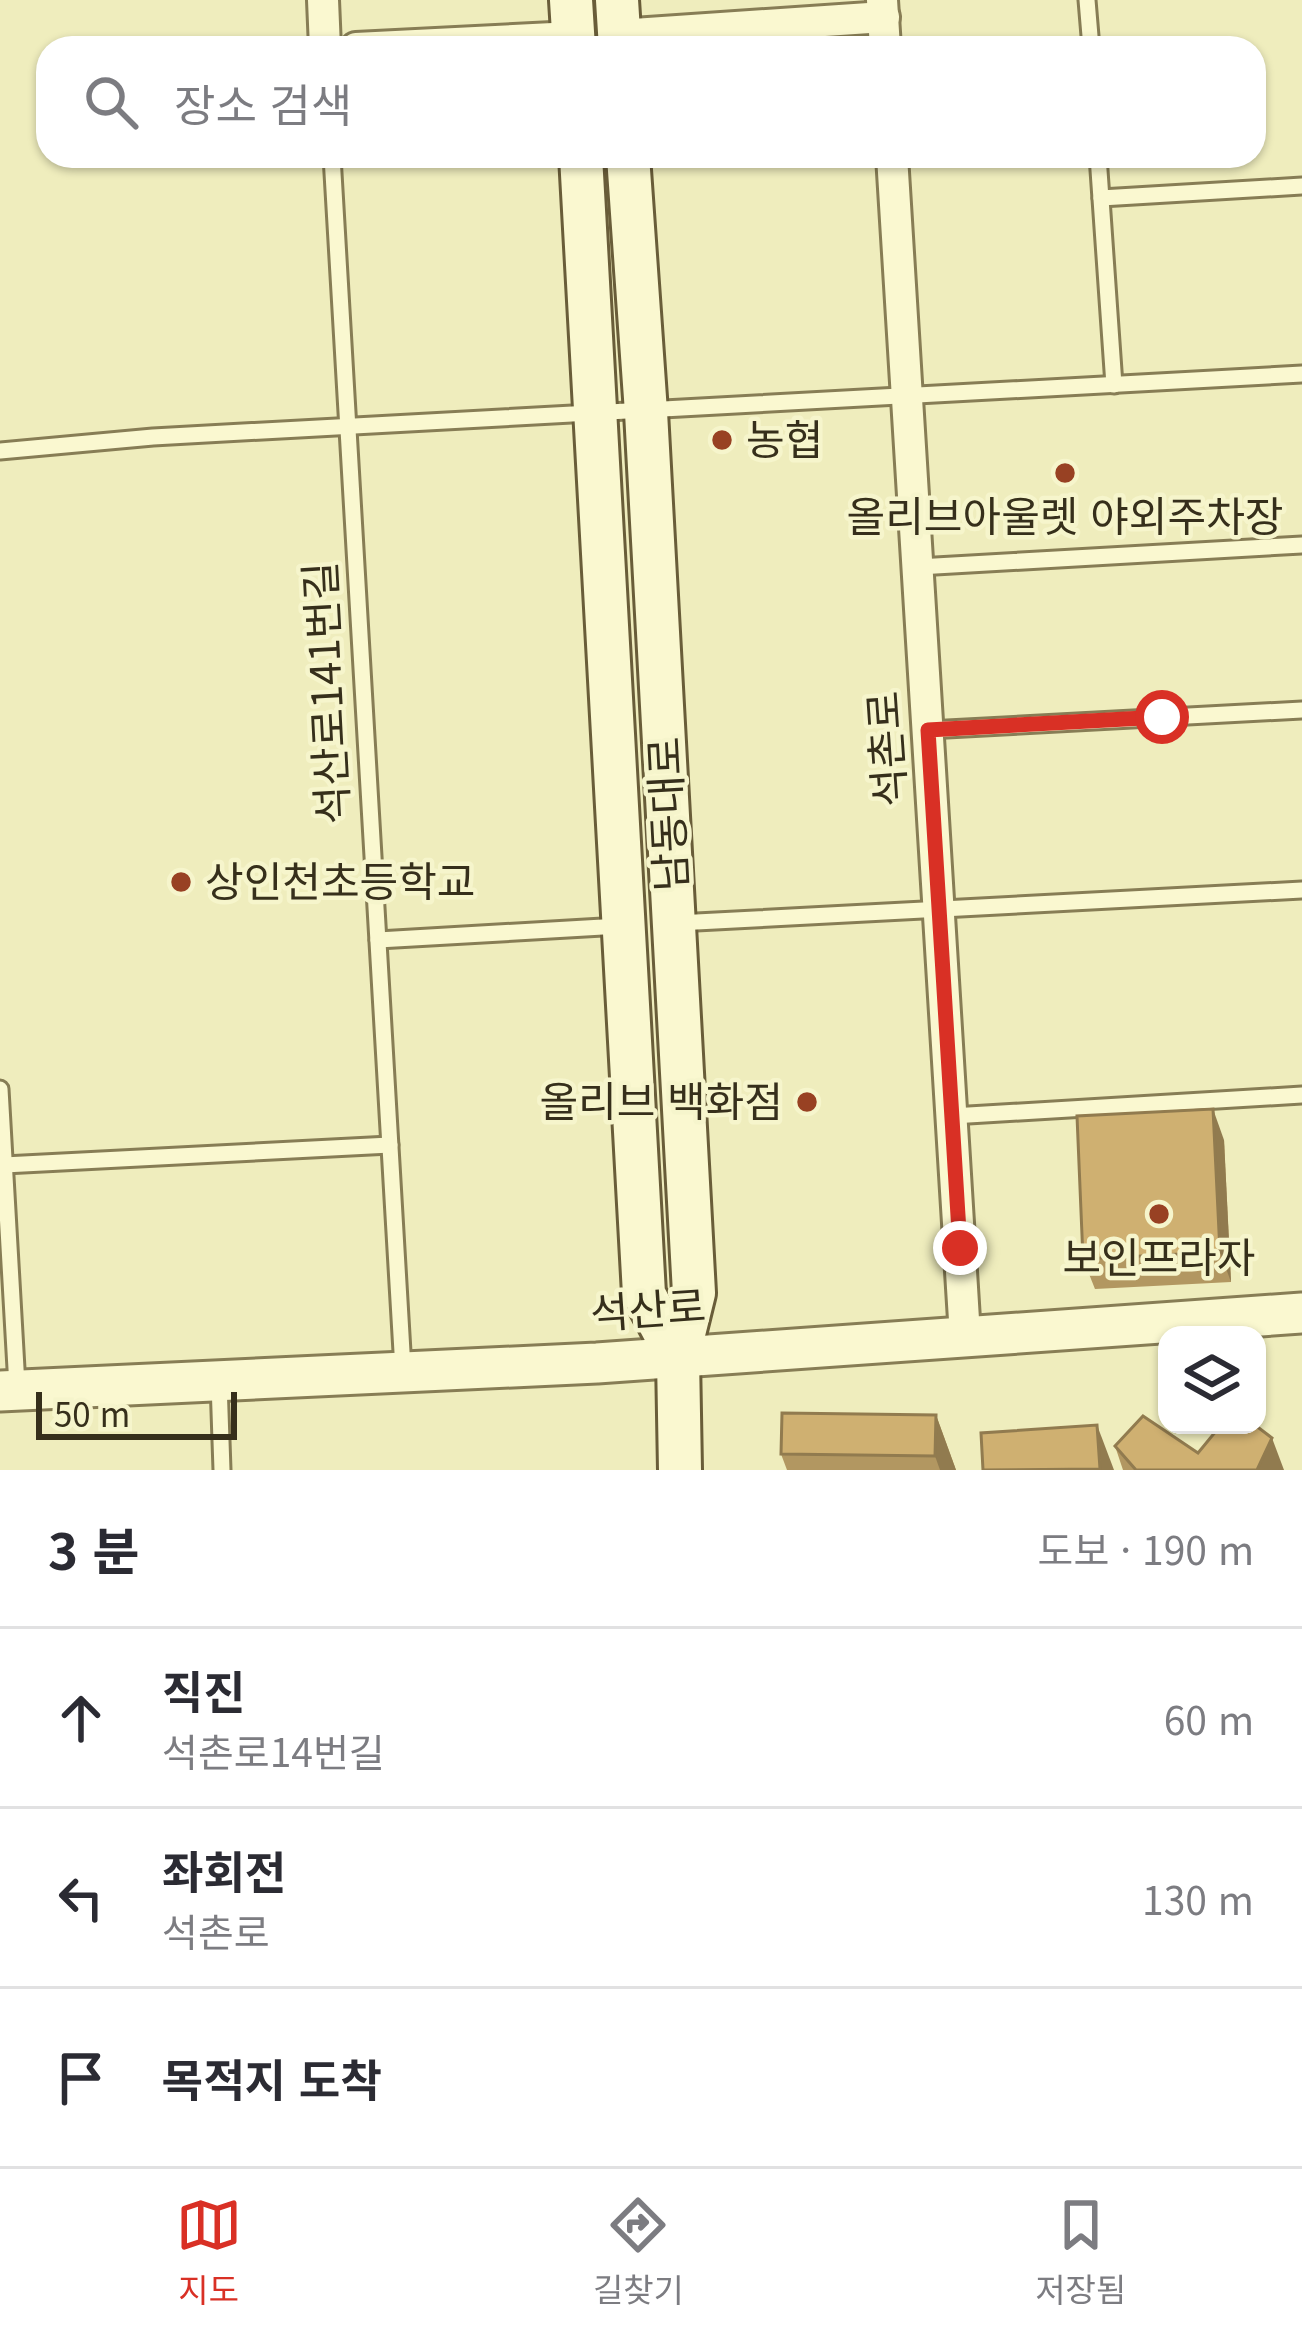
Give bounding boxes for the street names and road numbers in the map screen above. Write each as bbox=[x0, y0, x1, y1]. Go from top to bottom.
street label: 석산로141번길 bbox=[286, 560, 361, 826]
street label: 석촌로 bbox=[849, 689, 918, 809]
street label: 남동대로 bbox=[630, 735, 699, 893]
street label: 석산로 bbox=[588, 1272, 708, 1341]

